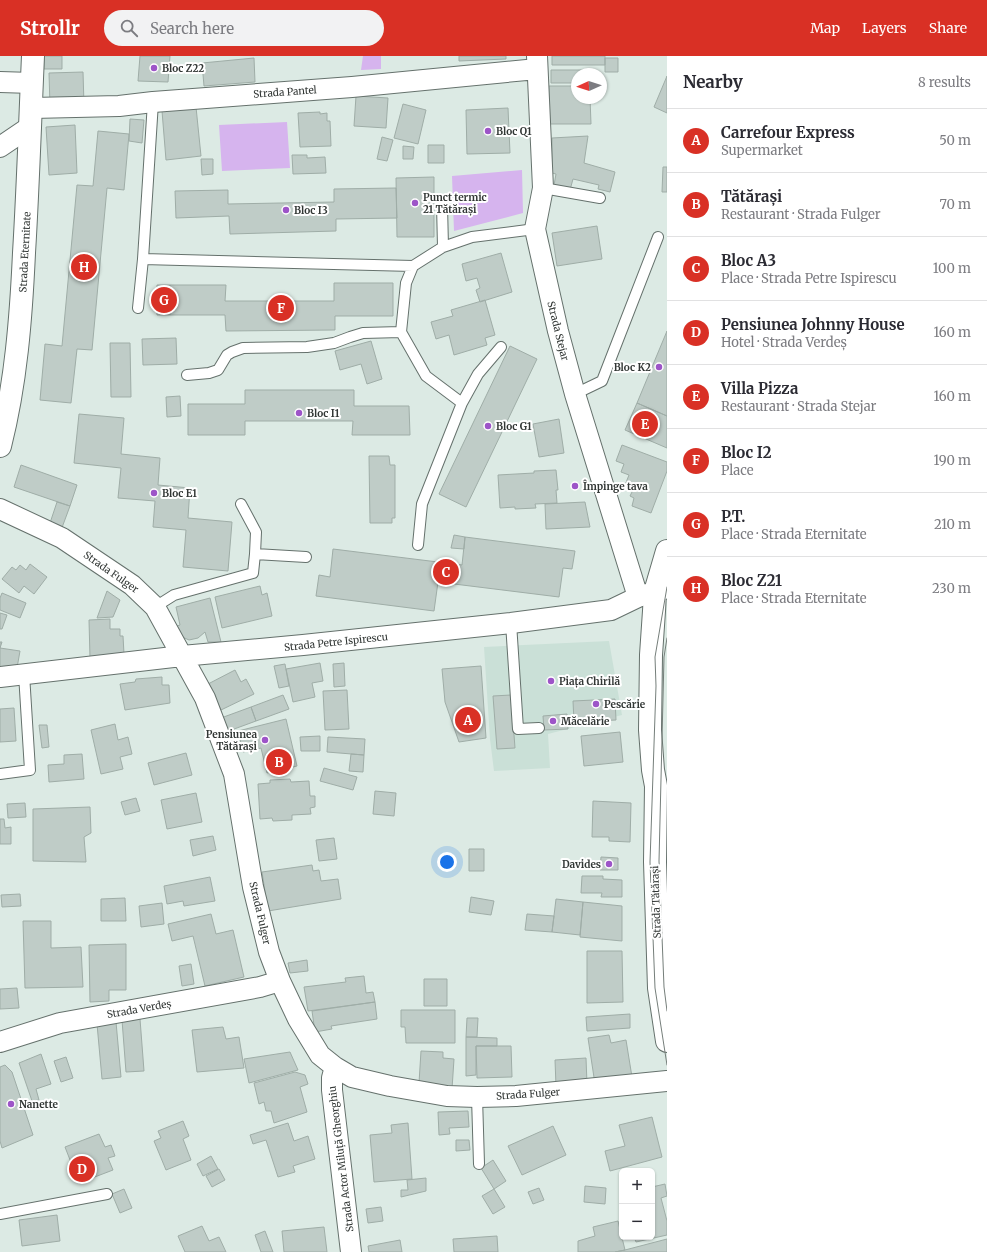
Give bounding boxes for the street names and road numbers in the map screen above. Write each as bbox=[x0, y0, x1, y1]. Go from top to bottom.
street label: Strada Pantel bbox=[253, 83, 317, 101]
street label: Strada Eternitate bbox=[16, 211, 34, 293]
street label: Strada Stejar bbox=[544, 300, 572, 363]
street label: Strada Fulger bbox=[81, 548, 141, 596]
street label: Strada Petre Ispirescu bbox=[283, 630, 389, 654]
street label: Strada Tătărași bbox=[648, 865, 664, 939]
street label: Strada Fulger bbox=[246, 880, 274, 946]
street label: Strada Verdeș bbox=[106, 997, 172, 1021]
street label: Strada Actor Miluță Gheorghiu bbox=[326, 1085, 356, 1233]
street label: Strada Fulger bbox=[495, 1085, 561, 1103]

